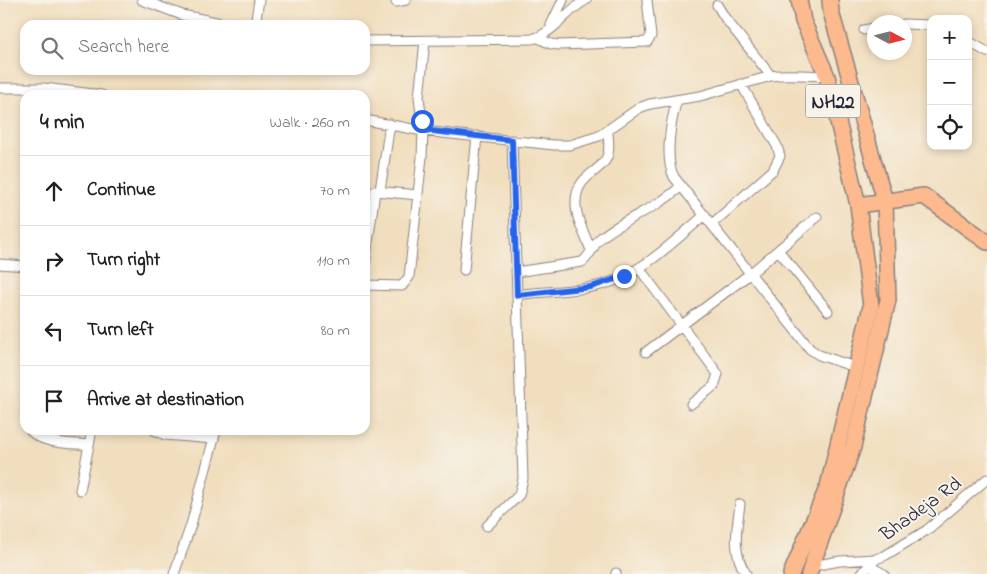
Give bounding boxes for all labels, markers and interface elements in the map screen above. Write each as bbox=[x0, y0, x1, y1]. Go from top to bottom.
north arrow bbox=[867, 15, 912, 60]
map controls bbox=[927, 15, 972, 150]
button: + bbox=[927, 15, 972, 60]
search box bbox=[20, 20, 370, 75]
icon: search bbox=[38, 34, 66, 62]
text: Search here bbox=[78, 34, 169, 61]
button: − bbox=[927, 60, 972, 105]
road number: NH22 bbox=[806, 84, 860, 118]
button: locate bbox=[927, 105, 972, 150]
text: 4 min bbox=[40, 108, 84, 138]
route start bbox=[411, 110, 434, 133]
text: Walk · 260 m bbox=[270, 111, 350, 135]
icon: ahead bbox=[40, 177, 68, 205]
text: Continue bbox=[87, 177, 155, 204]
text: 70 m bbox=[320, 179, 350, 203]
icon: right bbox=[40, 247, 68, 275]
text: Turn right bbox=[87, 247, 160, 274]
text: 110 m bbox=[316, 249, 350, 273]
route end bbox=[613, 265, 636, 288]
icon: left bbox=[40, 317, 68, 345]
text: Turn left bbox=[87, 317, 154, 344]
text: 80 m bbox=[321, 319, 350, 343]
icon: arrive bbox=[40, 387, 68, 415]
text: Arrive at destination bbox=[87, 387, 244, 414]
street label: Bhadeja Rd bbox=[874, 470, 968, 550]

